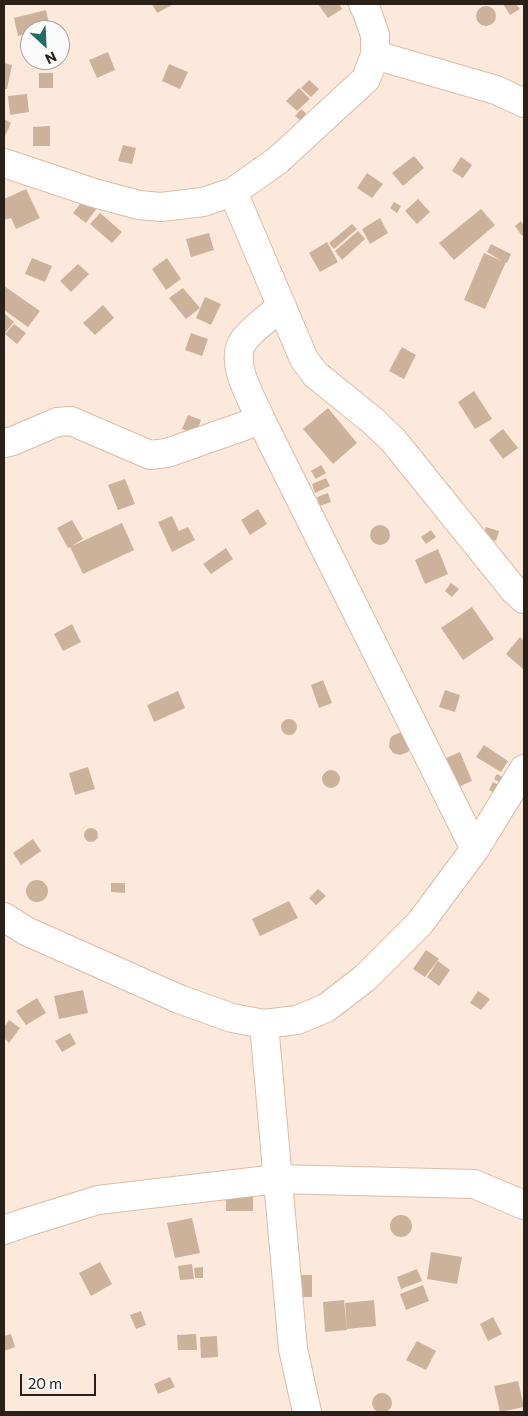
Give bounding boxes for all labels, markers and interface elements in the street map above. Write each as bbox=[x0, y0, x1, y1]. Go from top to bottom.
north arrow bbox=[20, 20, 70, 70]
text: N bbox=[43, 48, 59, 68]
scale bar bbox=[22, 1364, 99, 1396]
text: 20 m bbox=[28, 1374, 62, 1392]

